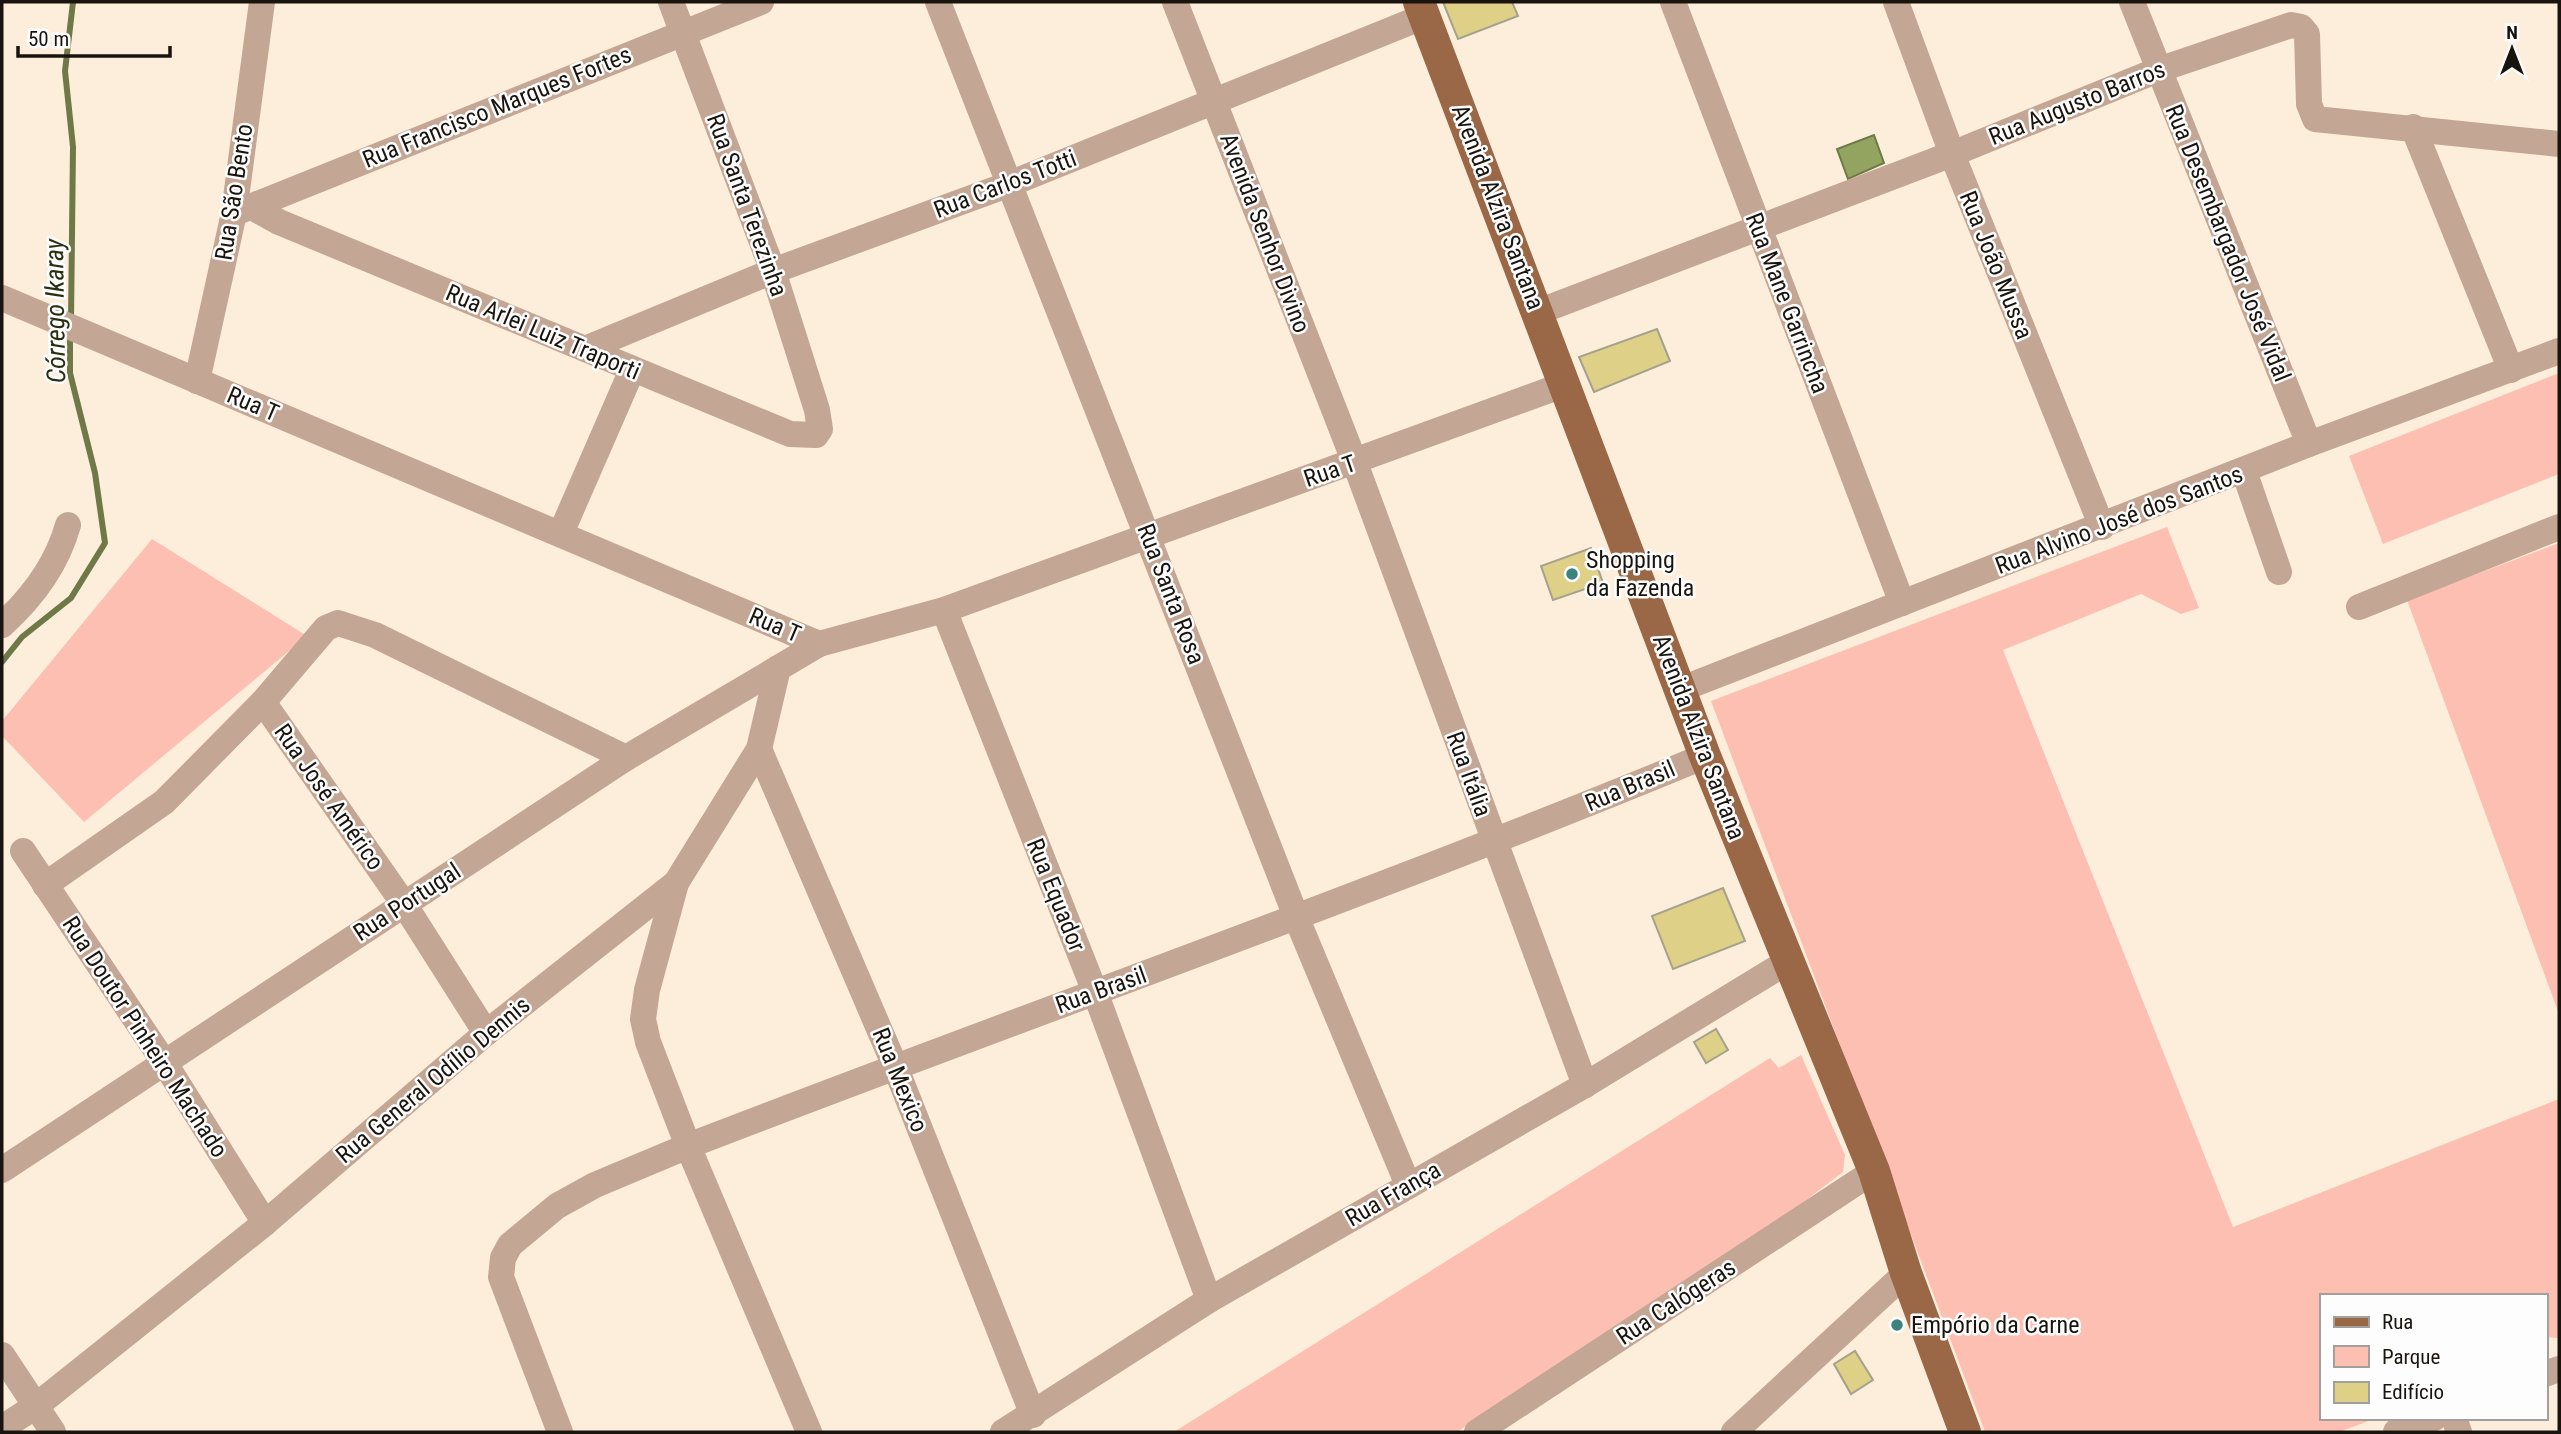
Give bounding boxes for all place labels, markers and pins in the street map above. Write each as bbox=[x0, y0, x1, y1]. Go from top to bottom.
place label: Shopping da Fazenda bbox=[1586, 546, 1694, 602]
marker: Shopping da Fazenda bbox=[1564, 566, 1580, 582]
place label: Empório da Carne bbox=[1911, 1311, 2079, 1339]
marker: Empório da Carne bbox=[1889, 1317, 1905, 1333]

